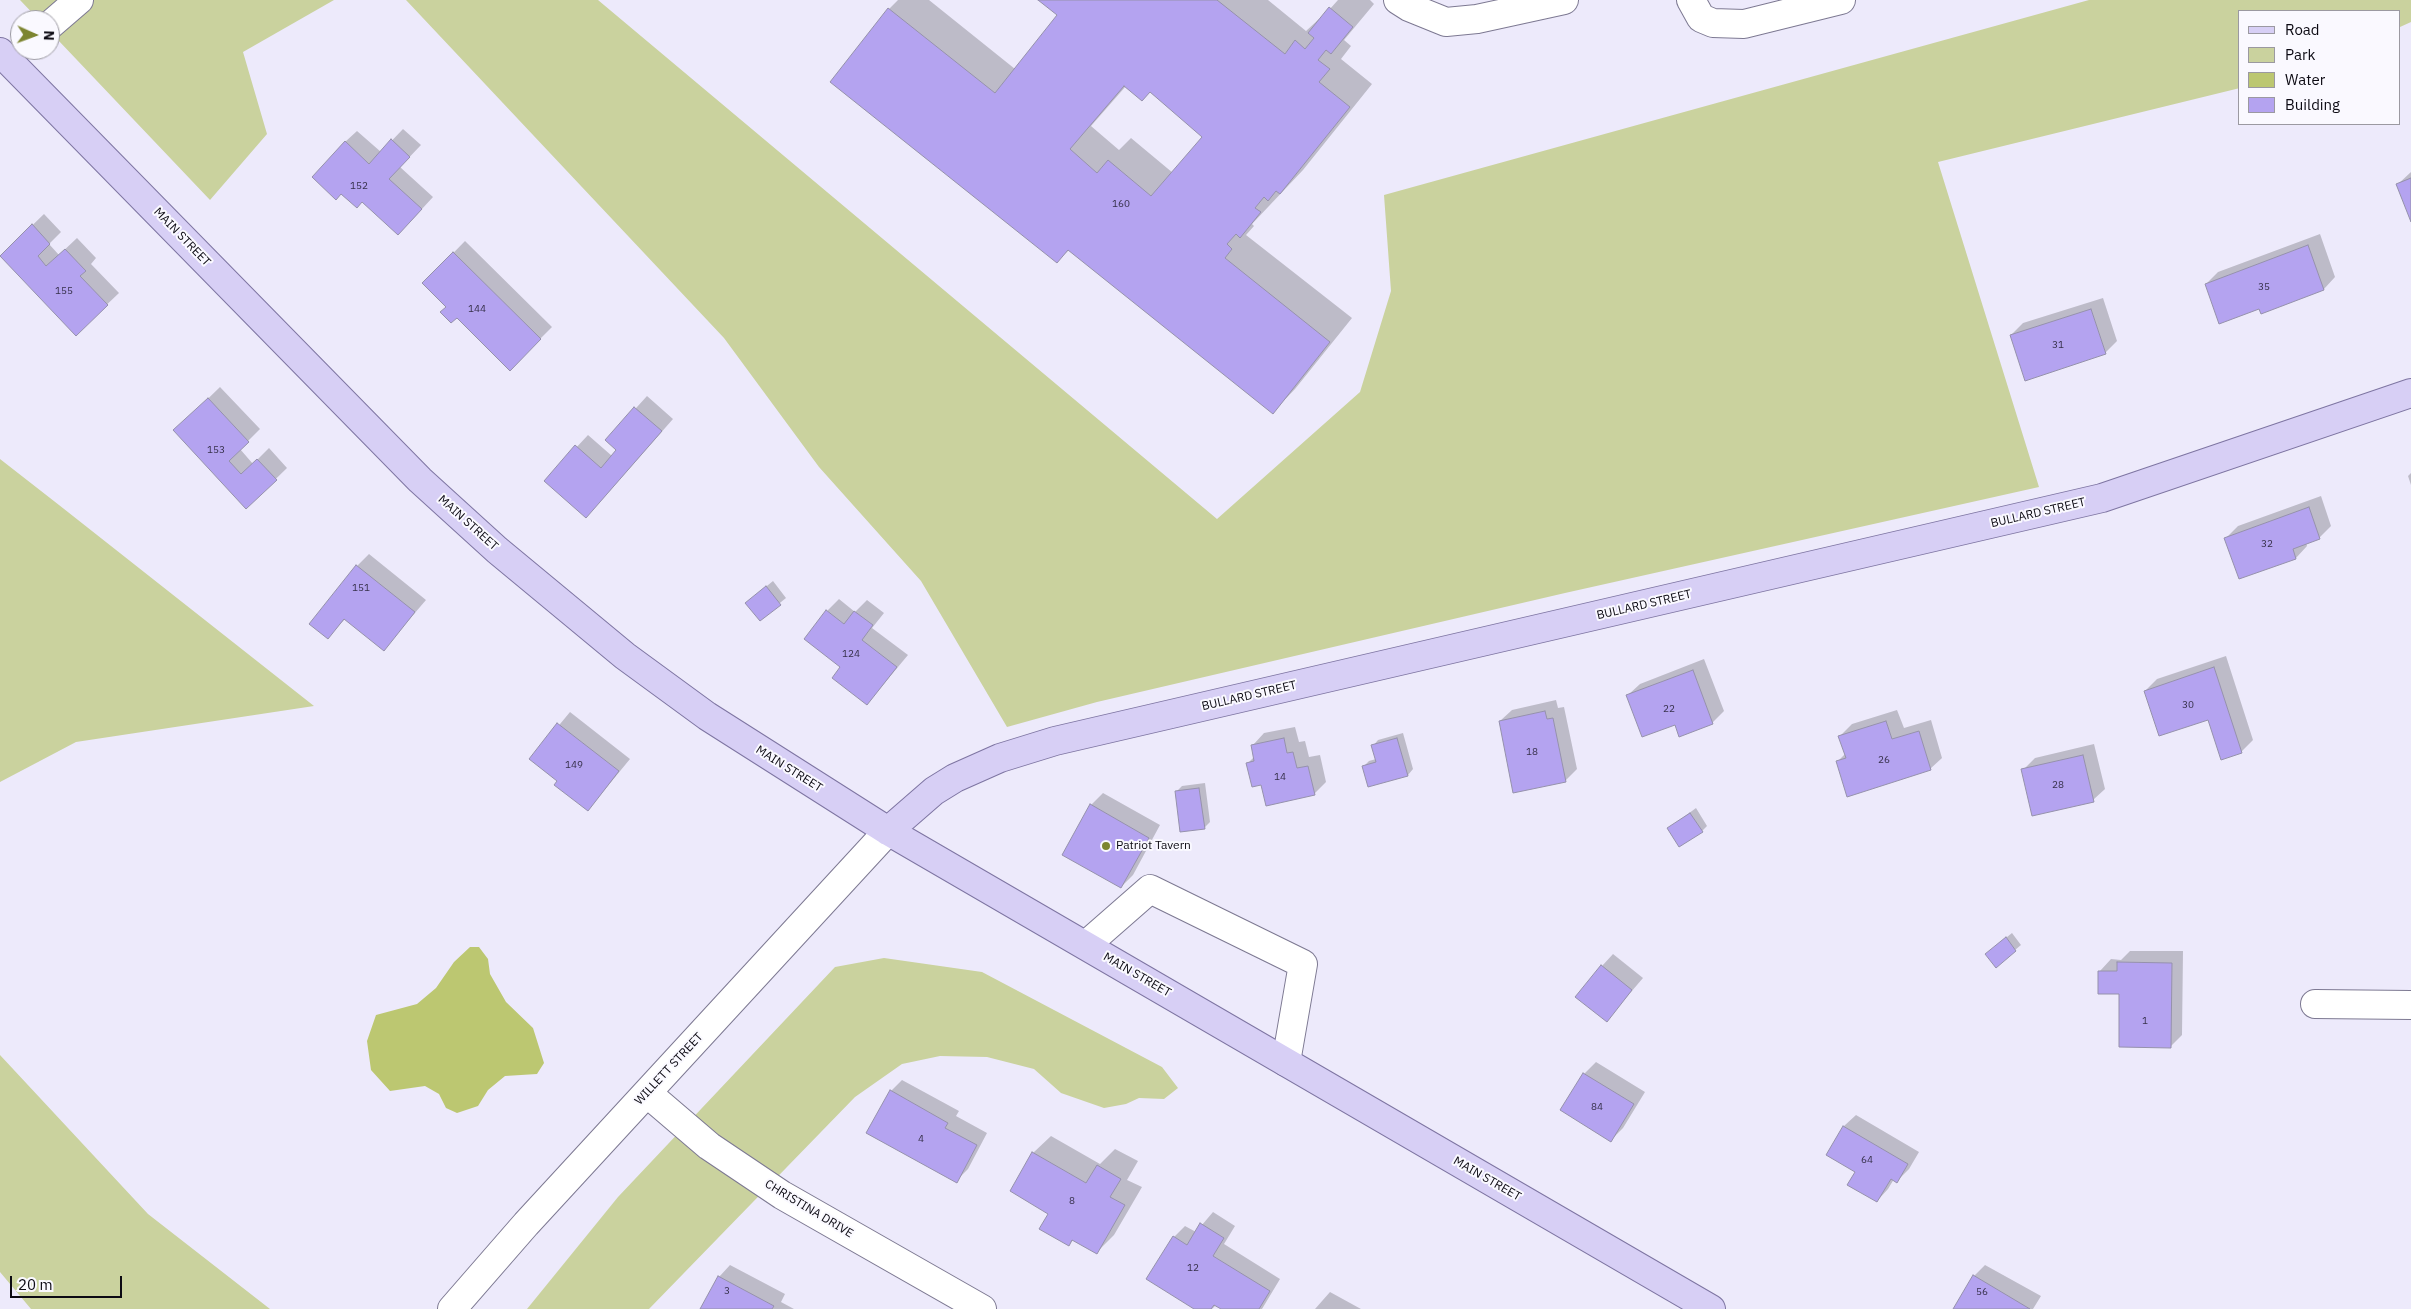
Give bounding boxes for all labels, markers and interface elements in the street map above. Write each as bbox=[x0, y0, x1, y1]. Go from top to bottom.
north arrow bbox=[10, 10, 60, 60]
legend bbox=[2238, 10, 2401, 125]
text: Road bbox=[2285, 20, 2320, 39]
text: N bbox=[40, 30, 58, 41]
text: Park bbox=[2285, 45, 2315, 64]
text: Water bbox=[2285, 70, 2325, 89]
text: Building bbox=[2285, 95, 2340, 114]
house number: 152 bbox=[350, 180, 368, 192]
house number: 160 bbox=[1112, 198, 1130, 210]
street label: MAIN STREET bbox=[151, 205, 213, 269]
house number: 35 bbox=[2258, 281, 2270, 293]
house number: 155 bbox=[55, 285, 73, 297]
house number: 144 bbox=[468, 303, 486, 315]
house number: 31 bbox=[2052, 339, 2064, 351]
house number: 153 bbox=[207, 444, 225, 456]
street label: MAIN STREET bbox=[435, 492, 501, 554]
street label: BULLARD STREET bbox=[1989, 495, 2087, 531]
house number: 32 bbox=[2261, 538, 2273, 550]
house number: 151 bbox=[352, 582, 370, 594]
street label: BULLARD STREET bbox=[1595, 587, 1693, 623]
house number: 124 bbox=[842, 648, 860, 660]
street label: BULLARD STREET bbox=[1200, 678, 1298, 714]
house number: 30 bbox=[2182, 699, 2194, 711]
house number: 22 bbox=[1663, 703, 1675, 715]
street label: MAIN STREET bbox=[753, 743, 825, 795]
house number: 18 bbox=[1526, 746, 1538, 758]
house number: 26 bbox=[1878, 754, 1890, 766]
house number: 149 bbox=[565, 759, 583, 771]
house number: 14 bbox=[1274, 771, 1286, 783]
house number: 28 bbox=[2052, 779, 2064, 791]
place label: Patriot Tavern bbox=[1116, 839, 1191, 853]
marker: Patriot Tavern bbox=[1100, 840, 1112, 852]
street label: MAIN STREET bbox=[1101, 950, 1173, 1000]
house number: 1 bbox=[2142, 1015, 2148, 1027]
street label: WILLETT STREET bbox=[632, 1030, 706, 1108]
house number: 84 bbox=[1591, 1101, 1603, 1113]
house number: 4 bbox=[918, 1133, 924, 1145]
street label: MAIN STREET bbox=[1451, 1154, 1523, 1204]
house number: 64 bbox=[1861, 1154, 1873, 1166]
street label: CHRISTINA DRIVE bbox=[762, 1177, 856, 1241]
house number: 8 bbox=[1069, 1195, 1075, 1207]
house number: 12 bbox=[1187, 1262, 1199, 1274]
scale bar bbox=[12, 1266, 125, 1298]
text: 20 m bbox=[18, 1275, 53, 1294]
house number: 3 bbox=[724, 1285, 730, 1297]
house number: 56 bbox=[1976, 1286, 1988, 1298]

